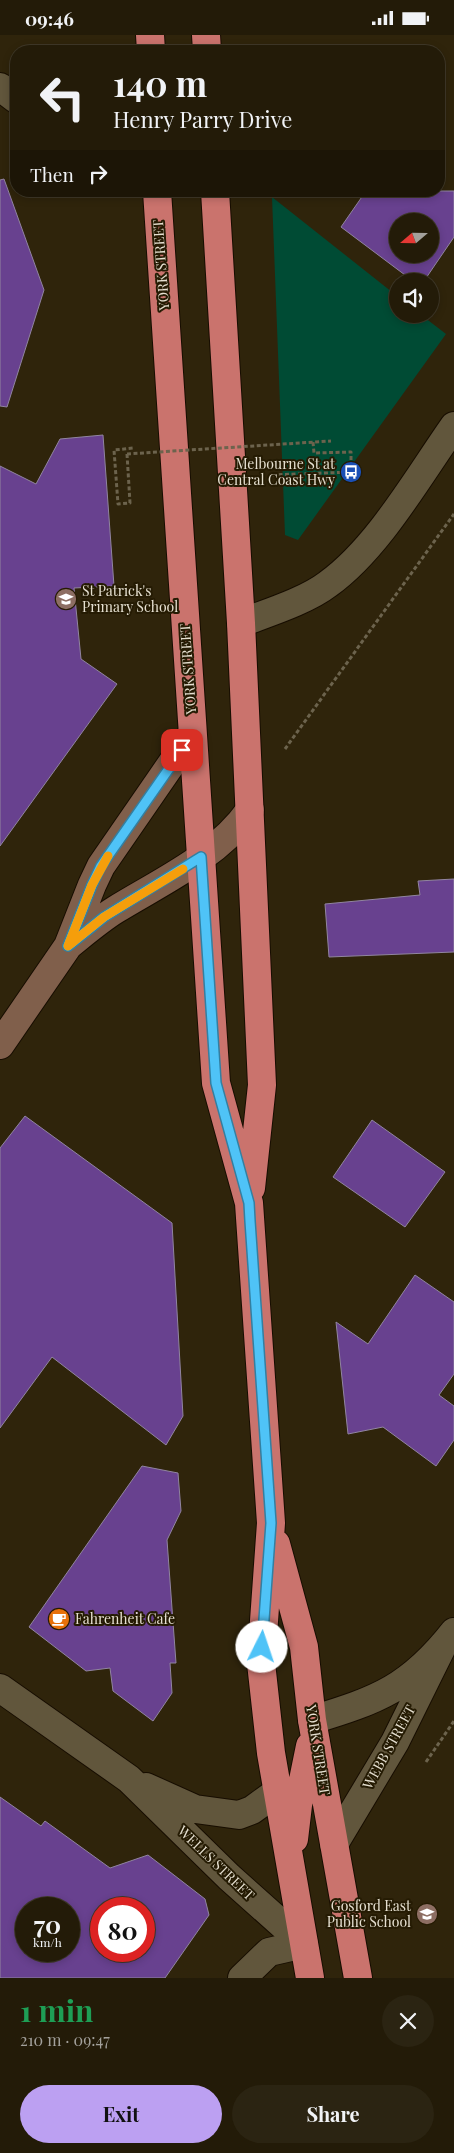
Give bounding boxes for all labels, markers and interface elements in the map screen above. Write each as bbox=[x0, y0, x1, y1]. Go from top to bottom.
text: 09:46 bbox=[25, 5, 74, 31]
text: 140 m bbox=[113, 59, 207, 106]
icon: left bbox=[30, 65, 95, 130]
text: Henry Parry Drive bbox=[113, 104, 292, 134]
icon: right bbox=[84, 160, 112, 188]
text: Then bbox=[30, 161, 74, 187]
north arrow bbox=[389, 213, 439, 263]
map controls bbox=[389, 213, 439, 323]
street label: YORK STREET bbox=[148, 219, 173, 312]
button: sound bbox=[389, 273, 439, 323]
place label: Melbourne St at Central Coast Hwy bbox=[217, 454, 336, 489]
bus stop icon: Melbourne St at Central Coast Hwy bbox=[339, 460, 363, 484]
place label: St Patrick's Primary School bbox=[82, 581, 178, 616]
school or university icon: St Patrick's Primary School bbox=[54, 587, 78, 611]
street label: YORK STREET bbox=[175, 623, 200, 716]
pin bbox=[161, 729, 203, 771]
icon: arrive bbox=[168, 736, 196, 764]
cafe icon: Fahrenheit Cafe bbox=[47, 1607, 71, 1631]
place label: Fahrenheit Cafe bbox=[75, 1609, 175, 1628]
position arrow bbox=[235, 1620, 287, 1672]
street label: WEBB STREET bbox=[357, 1701, 420, 1793]
street label: YORK STREET bbox=[302, 1703, 335, 1797]
street label: WELLS STREET bbox=[173, 1820, 259, 1904]
place label: Gosford East Public School bbox=[327, 1896, 412, 1931]
speed limit sign: 80 bbox=[90, 1897, 155, 1962]
school or university icon: Gosford East Public School bbox=[415, 1902, 439, 1926]
text: 70 bbox=[34, 1907, 61, 1940]
text: km/h bbox=[33, 1934, 62, 1950]
text: 1 min bbox=[20, 1990, 94, 2030]
button: close bbox=[382, 1995, 434, 2047]
text: 210 m · 09:47 bbox=[20, 2029, 110, 2050]
button: Exit bbox=[20, 2085, 222, 2143]
button: Share bbox=[232, 2085, 434, 2143]

